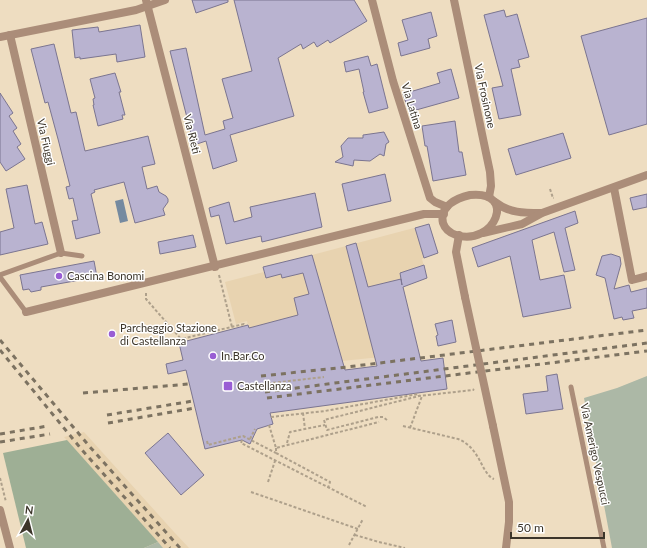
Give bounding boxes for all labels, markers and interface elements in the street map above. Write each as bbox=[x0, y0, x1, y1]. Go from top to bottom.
street label: Via Frosinone bbox=[472, 62, 499, 130]
street label: Via Latina bbox=[399, 81, 426, 131]
street label: Via Rieti bbox=[181, 113, 204, 155]
street label: Via Fiuggi bbox=[35, 117, 58, 167]
place label: Cascina Bonomi bbox=[67, 269, 145, 282]
marker: Cascina Bonomi bbox=[54, 271, 64, 281]
place label: Parcheggio Stazione di Castellanza bbox=[120, 321, 217, 347]
marker: Parcheggio Stazione di Castellanza bbox=[107, 329, 117, 339]
place label: In.Bar.Co bbox=[221, 349, 265, 362]
marker: In.Bar.Co bbox=[208, 351, 218, 361]
place label: Castellanza bbox=[237, 379, 292, 392]
marker: Castellanza bbox=[222, 380, 234, 392]
street label: Via Amerigo Vespucci bbox=[578, 402, 613, 506]
north arrow bbox=[8, 500, 48, 540]
text: N bbox=[24, 503, 34, 517]
scale bar bbox=[511, 514, 604, 540]
text: 50 m bbox=[517, 520, 544, 535]

